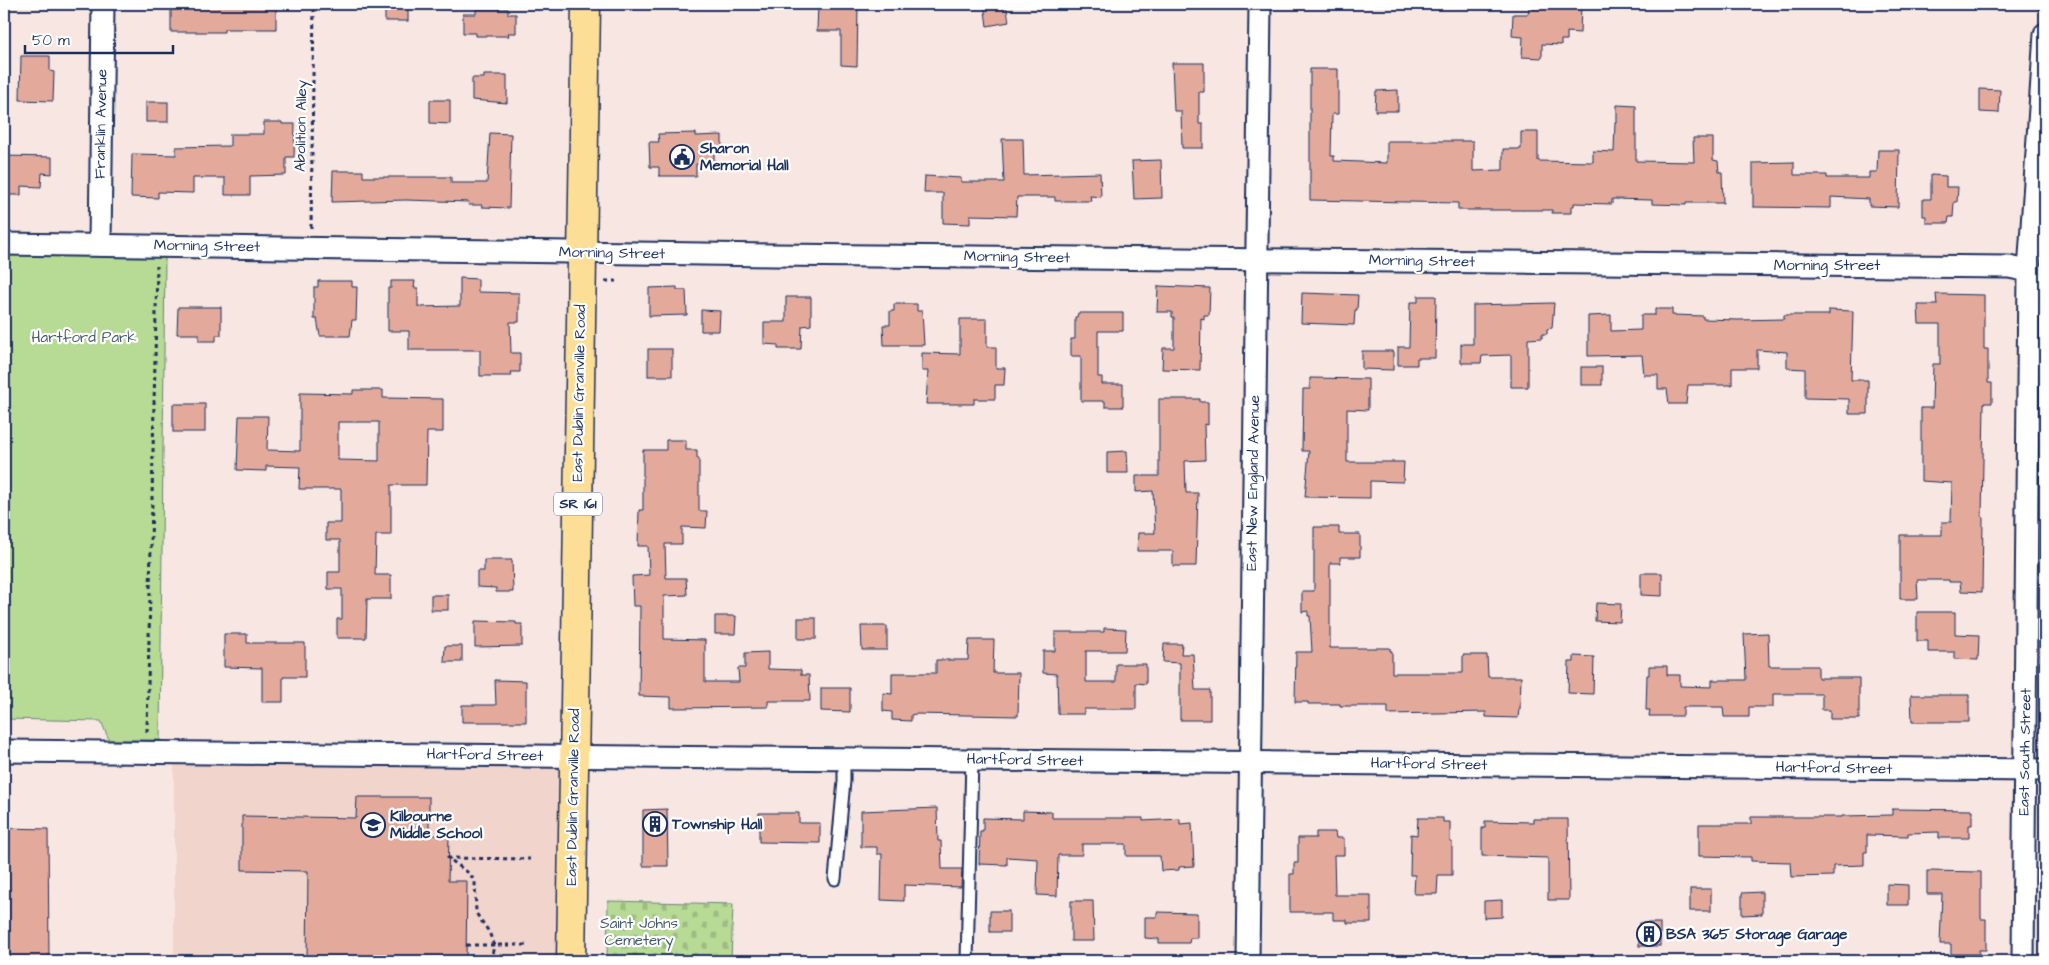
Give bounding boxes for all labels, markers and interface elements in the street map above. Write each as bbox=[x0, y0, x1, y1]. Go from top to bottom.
scale bar bbox=[25, 22, 172, 54]
text: 50 m bbox=[32, 30, 70, 51]
street label: Franklin Avenue bbox=[90, 69, 112, 179]
street label: Abolition Alley bbox=[290, 80, 313, 172]
place label: Sharon Memorial Hall bbox=[699, 138, 789, 176]
public building icon: Sharon Memorial Hall bbox=[669, 144, 695, 170]
street label: Morning Street bbox=[154, 235, 260, 258]
street label: Morning Street bbox=[559, 242, 665, 265]
street label: Morning Street bbox=[964, 246, 1070, 269]
street label: Morning Street bbox=[1369, 250, 1475, 273]
street label: Morning Street bbox=[1774, 255, 1880, 277]
street label: East Dublin Granville Road bbox=[567, 304, 591, 482]
park label: Hartford Park bbox=[31, 327, 137, 348]
street label: East New England Avenue bbox=[1241, 395, 1266, 571]
road number: SR 161 bbox=[554, 492, 602, 516]
street label: East South Street bbox=[2013, 688, 2037, 816]
street label: East Dublin Granville Road bbox=[561, 708, 585, 886]
street label: Hartford Street bbox=[426, 743, 544, 767]
street label: Hartford Street bbox=[966, 748, 1084, 772]
street label: Hartford Street bbox=[1370, 752, 1488, 776]
street label: Hartford Street bbox=[1775, 756, 1893, 780]
place label: Kilbourne Middle School bbox=[390, 806, 483, 844]
building icon: Township Hall bbox=[642, 811, 668, 837]
school or university icon: Kilbourne Middle School bbox=[360, 812, 386, 838]
place label: Township Hall bbox=[671, 814, 763, 835]
park label: Saint Johns Cemetery bbox=[600, 913, 678, 952]
building icon: BSA 365 Storage Garage bbox=[1636, 921, 1662, 947]
place label: BSA 365 Storage Garage bbox=[1666, 924, 1847, 947]

